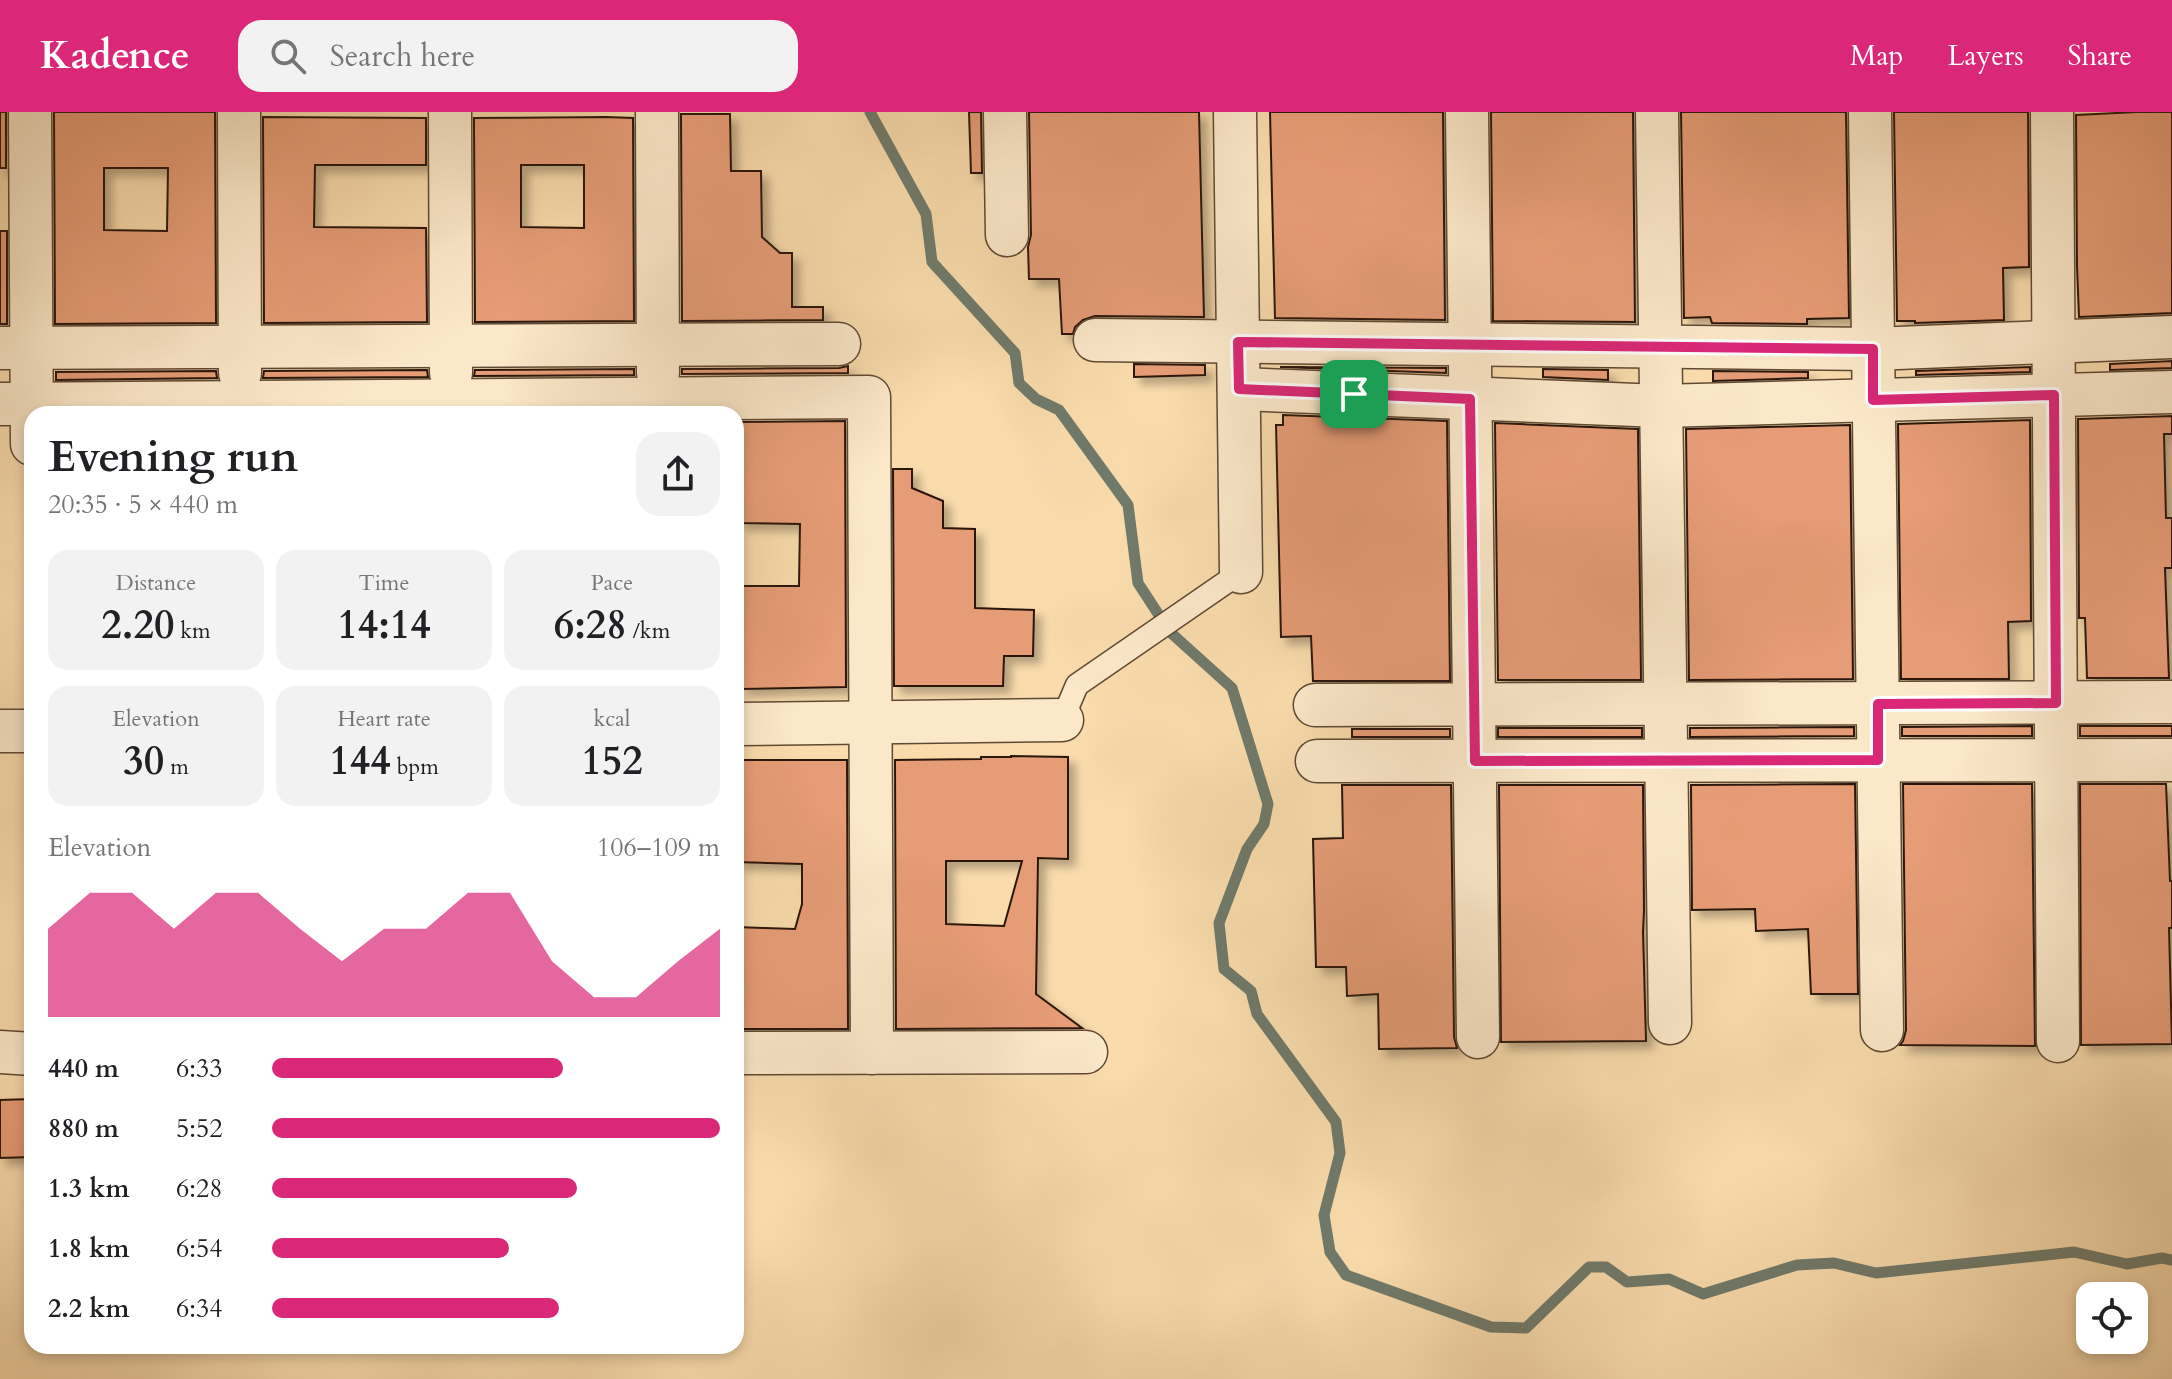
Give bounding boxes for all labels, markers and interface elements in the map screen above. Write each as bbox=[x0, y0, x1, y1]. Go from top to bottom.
search box bbox=[238, 20, 798, 92]
text: Kadence bbox=[40, 30, 190, 82]
icon: search bbox=[266, 34, 310, 78]
text: Search here bbox=[330, 36, 475, 77]
text: Map bbox=[1850, 37, 1903, 75]
text: Layers bbox=[1947, 37, 2024, 75]
text: Share bbox=[2068, 37, 2132, 75]
pin bbox=[1320, 360, 1388, 428]
icon: arrive bbox=[1332, 372, 1376, 416]
text: Evening run bbox=[48, 427, 298, 487]
button: share bbox=[636, 432, 720, 516]
text: 20:35 · 5 × 440 m bbox=[48, 487, 238, 522]
text: Distance bbox=[116, 568, 196, 598]
text: Time bbox=[359, 568, 409, 598]
text: Pace bbox=[591, 568, 633, 598]
text: 2.20 bbox=[101, 598, 174, 653]
text: 14:14 bbox=[337, 598, 431, 653]
text: 6:28 bbox=[554, 598, 627, 653]
text: km bbox=[174, 616, 211, 646]
text: /km bbox=[627, 616, 670, 646]
text: Elevation bbox=[112, 704, 200, 734]
text: Heart rate bbox=[337, 704, 431, 734]
text: kcal bbox=[594, 704, 630, 734]
text: 30 bbox=[123, 734, 164, 789]
text: 144 bbox=[329, 734, 391, 789]
text: 152 bbox=[581, 734, 643, 789]
text: m bbox=[164, 752, 189, 782]
text: bpm bbox=[391, 752, 439, 782]
text: Elevation bbox=[48, 830, 151, 865]
text: 106–109 m bbox=[597, 830, 720, 865]
text: 440 m bbox=[48, 1051, 119, 1086]
text: 6:33 bbox=[176, 1051, 223, 1086]
text: 880 m bbox=[48, 1111, 119, 1146]
text: 5:52 bbox=[176, 1111, 223, 1146]
text: 1.3 km bbox=[48, 1171, 129, 1206]
text: 6:28 bbox=[176, 1171, 223, 1206]
text: 1.8 km bbox=[48, 1231, 129, 1266]
text: 6:54 bbox=[176, 1231, 223, 1266]
map controls bbox=[2076, 1282, 2148, 1354]
button: locate bbox=[2076, 1282, 2148, 1354]
text: 2.2 km bbox=[48, 1291, 129, 1326]
text: 6:34 bbox=[176, 1291, 223, 1326]

